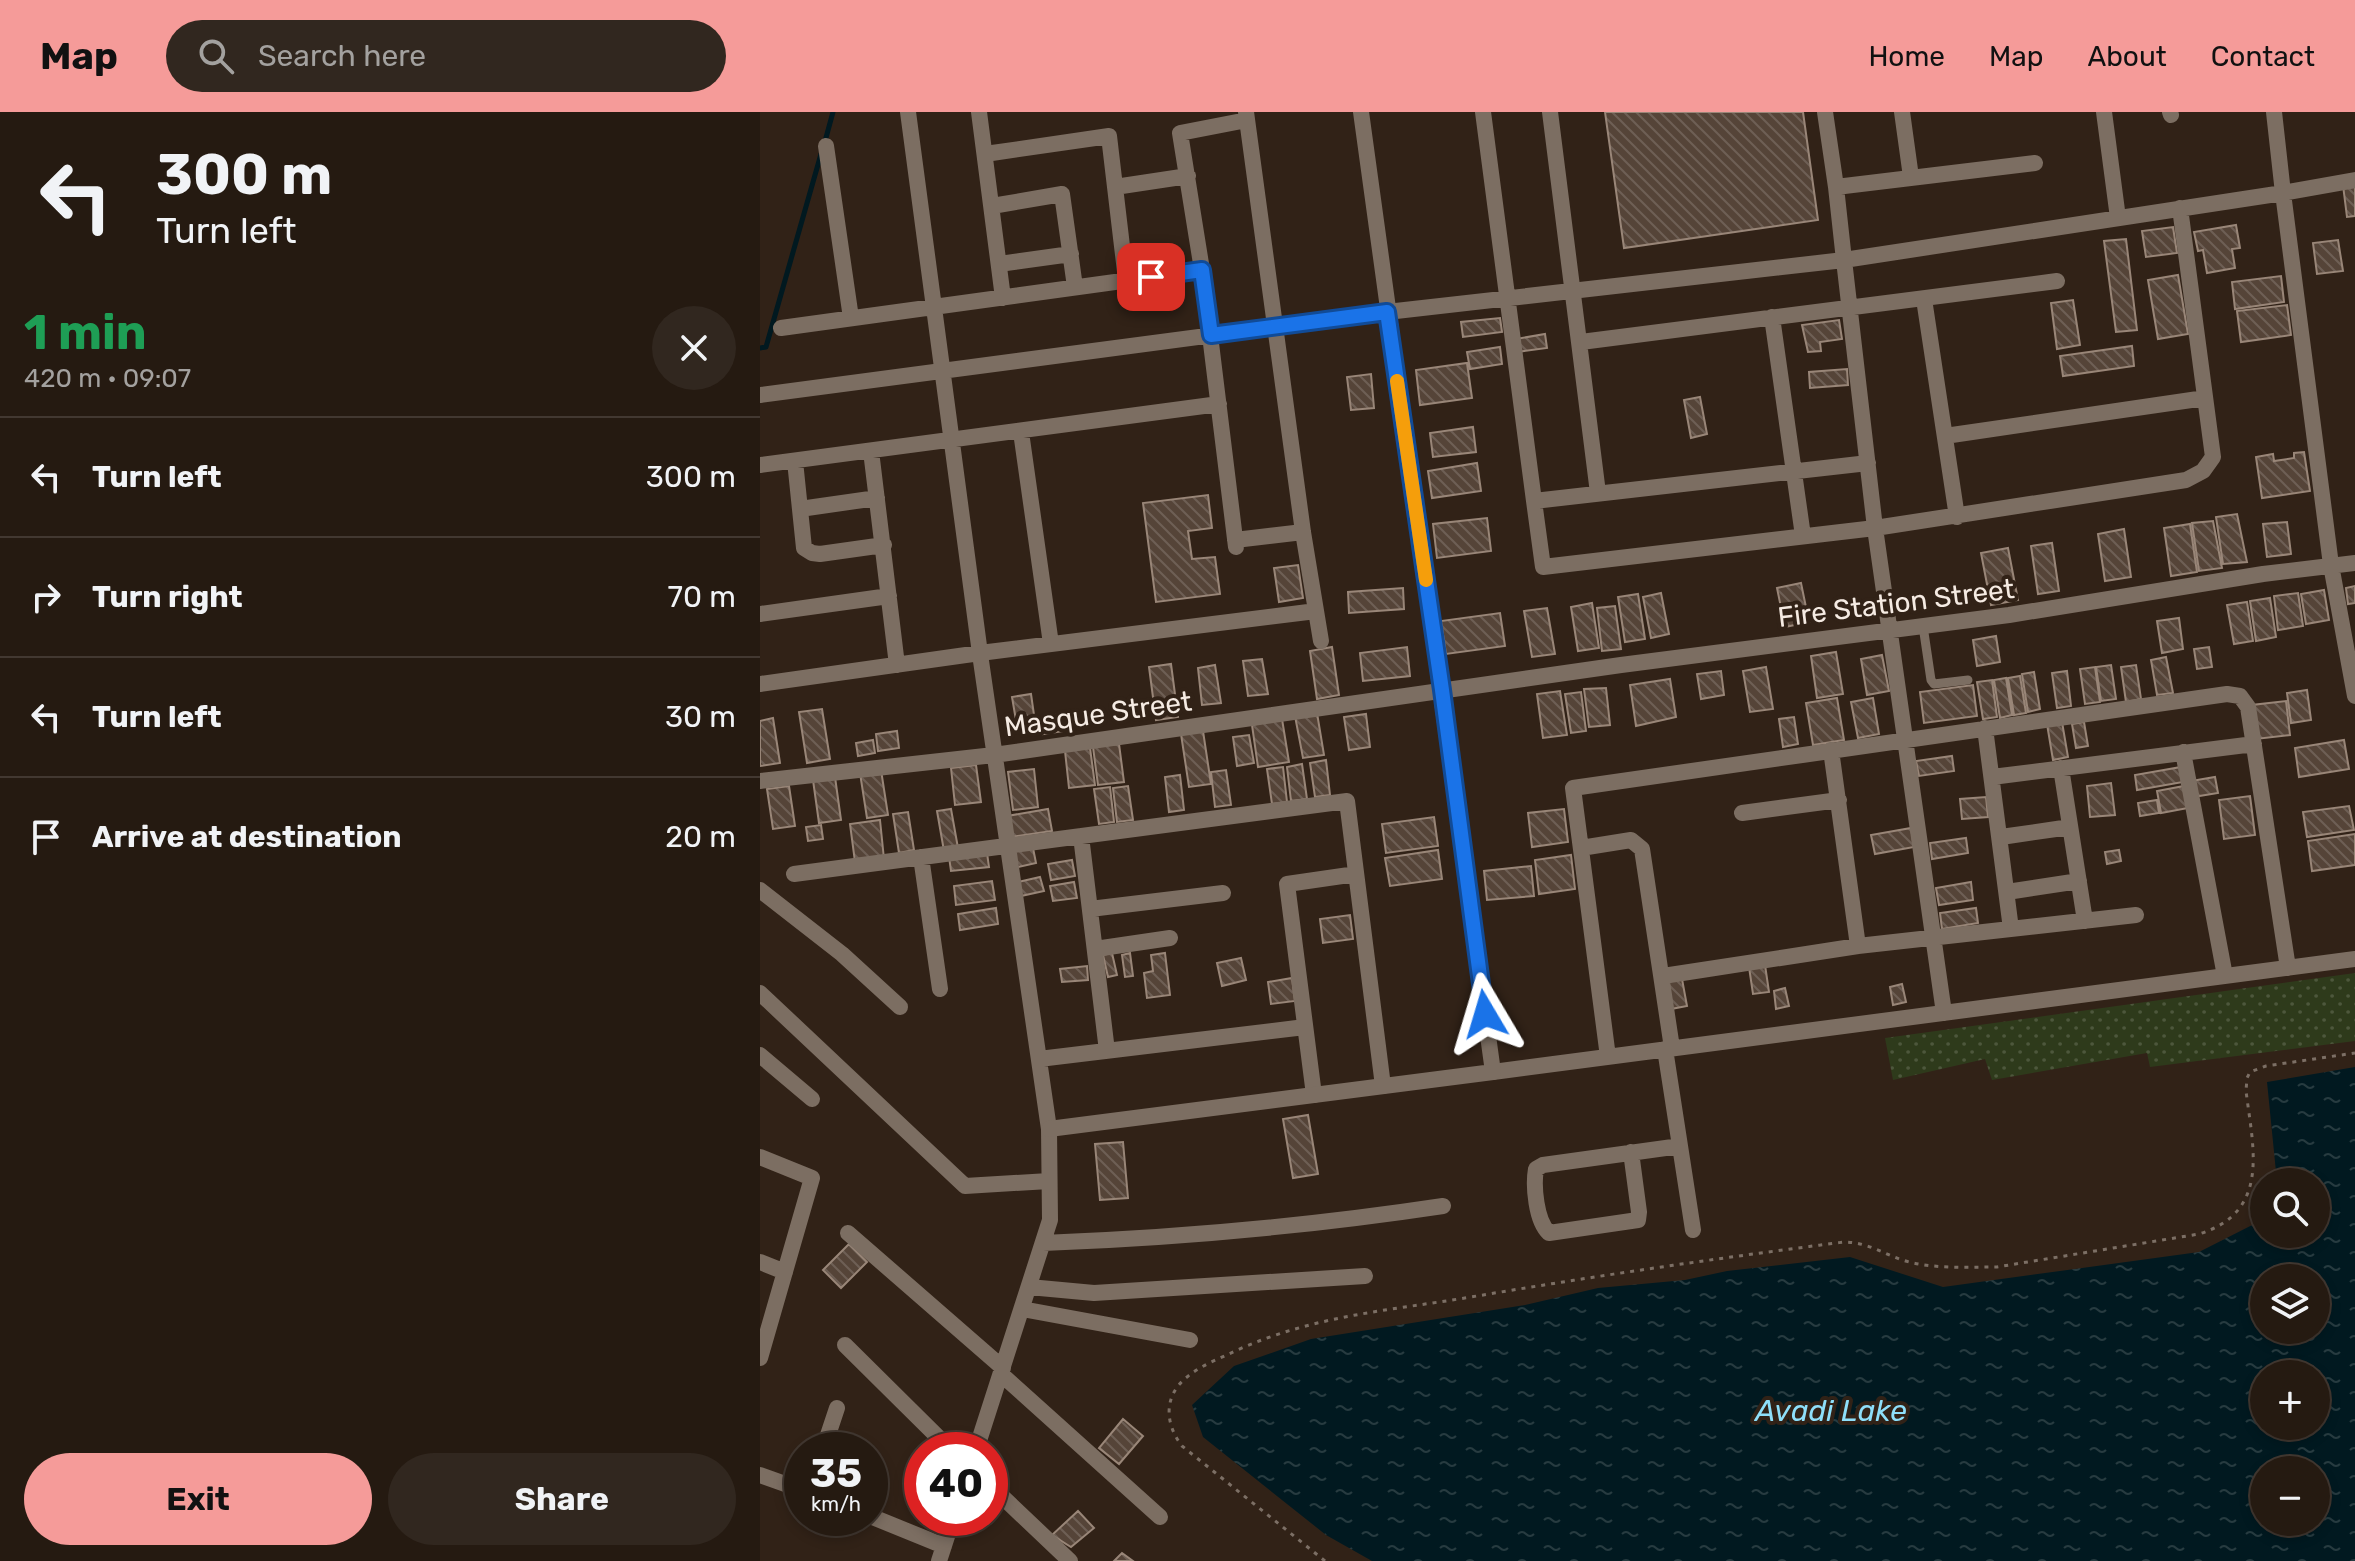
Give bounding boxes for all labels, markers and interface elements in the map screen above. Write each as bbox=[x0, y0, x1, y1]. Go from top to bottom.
search box bbox=[166, 20, 726, 92]
text: Map bbox=[40, 33, 118, 79]
icon: search bbox=[194, 34, 238, 78]
text: Search here bbox=[258, 38, 426, 74]
text: Home bbox=[1868, 40, 1945, 73]
text: Map bbox=[1989, 40, 2043, 73]
text: About bbox=[2087, 40, 2167, 73]
text: Contact bbox=[2211, 40, 2315, 73]
text: 300 m bbox=[156, 142, 332, 208]
icon: left bbox=[24, 144, 128, 248]
text: Turn left bbox=[156, 209, 297, 252]
pin bbox=[1117, 243, 1185, 311]
icon: arrive bbox=[1129, 255, 1173, 299]
text: 1 min bbox=[24, 304, 147, 361]
button: close bbox=[652, 306, 736, 390]
text: 420 m · 09:07 bbox=[24, 363, 191, 394]
icon: left bbox=[24, 455, 68, 499]
text: Turn left bbox=[92, 459, 222, 495]
text: 300 m bbox=[646, 459, 736, 495]
street label: Fire Station Street bbox=[1776, 572, 2016, 634]
icon: right bbox=[24, 575, 68, 619]
text: Turn right bbox=[92, 579, 243, 615]
text: 70 m bbox=[668, 579, 736, 615]
street label: Masque Street bbox=[1002, 685, 1194, 743]
icon: left bbox=[24, 695, 68, 739]
text: Turn left bbox=[92, 699, 222, 735]
text: 30 m bbox=[665, 699, 736, 735]
icon: arrive bbox=[24, 815, 68, 859]
text: Arrive at destination bbox=[92, 819, 402, 855]
text: 20 m bbox=[665, 819, 736, 855]
position arrow bbox=[1443, 972, 1527, 1056]
map controls bbox=[2250, 1168, 2330, 1536]
button: search bbox=[2250, 1168, 2330, 1248]
button: layers bbox=[2250, 1264, 2330, 1344]
button: + bbox=[2250, 1360, 2330, 1440]
water label: Avadi Lake bbox=[1753, 1393, 1907, 1429]
speed limit sign: 40 bbox=[904, 1432, 1008, 1536]
text: 35 bbox=[810, 1450, 862, 1497]
button: Exit bbox=[24, 1453, 372, 1545]
button: Share bbox=[388, 1453, 736, 1545]
button: − bbox=[2250, 1456, 2330, 1536]
text: km/h bbox=[811, 1492, 861, 1516]

